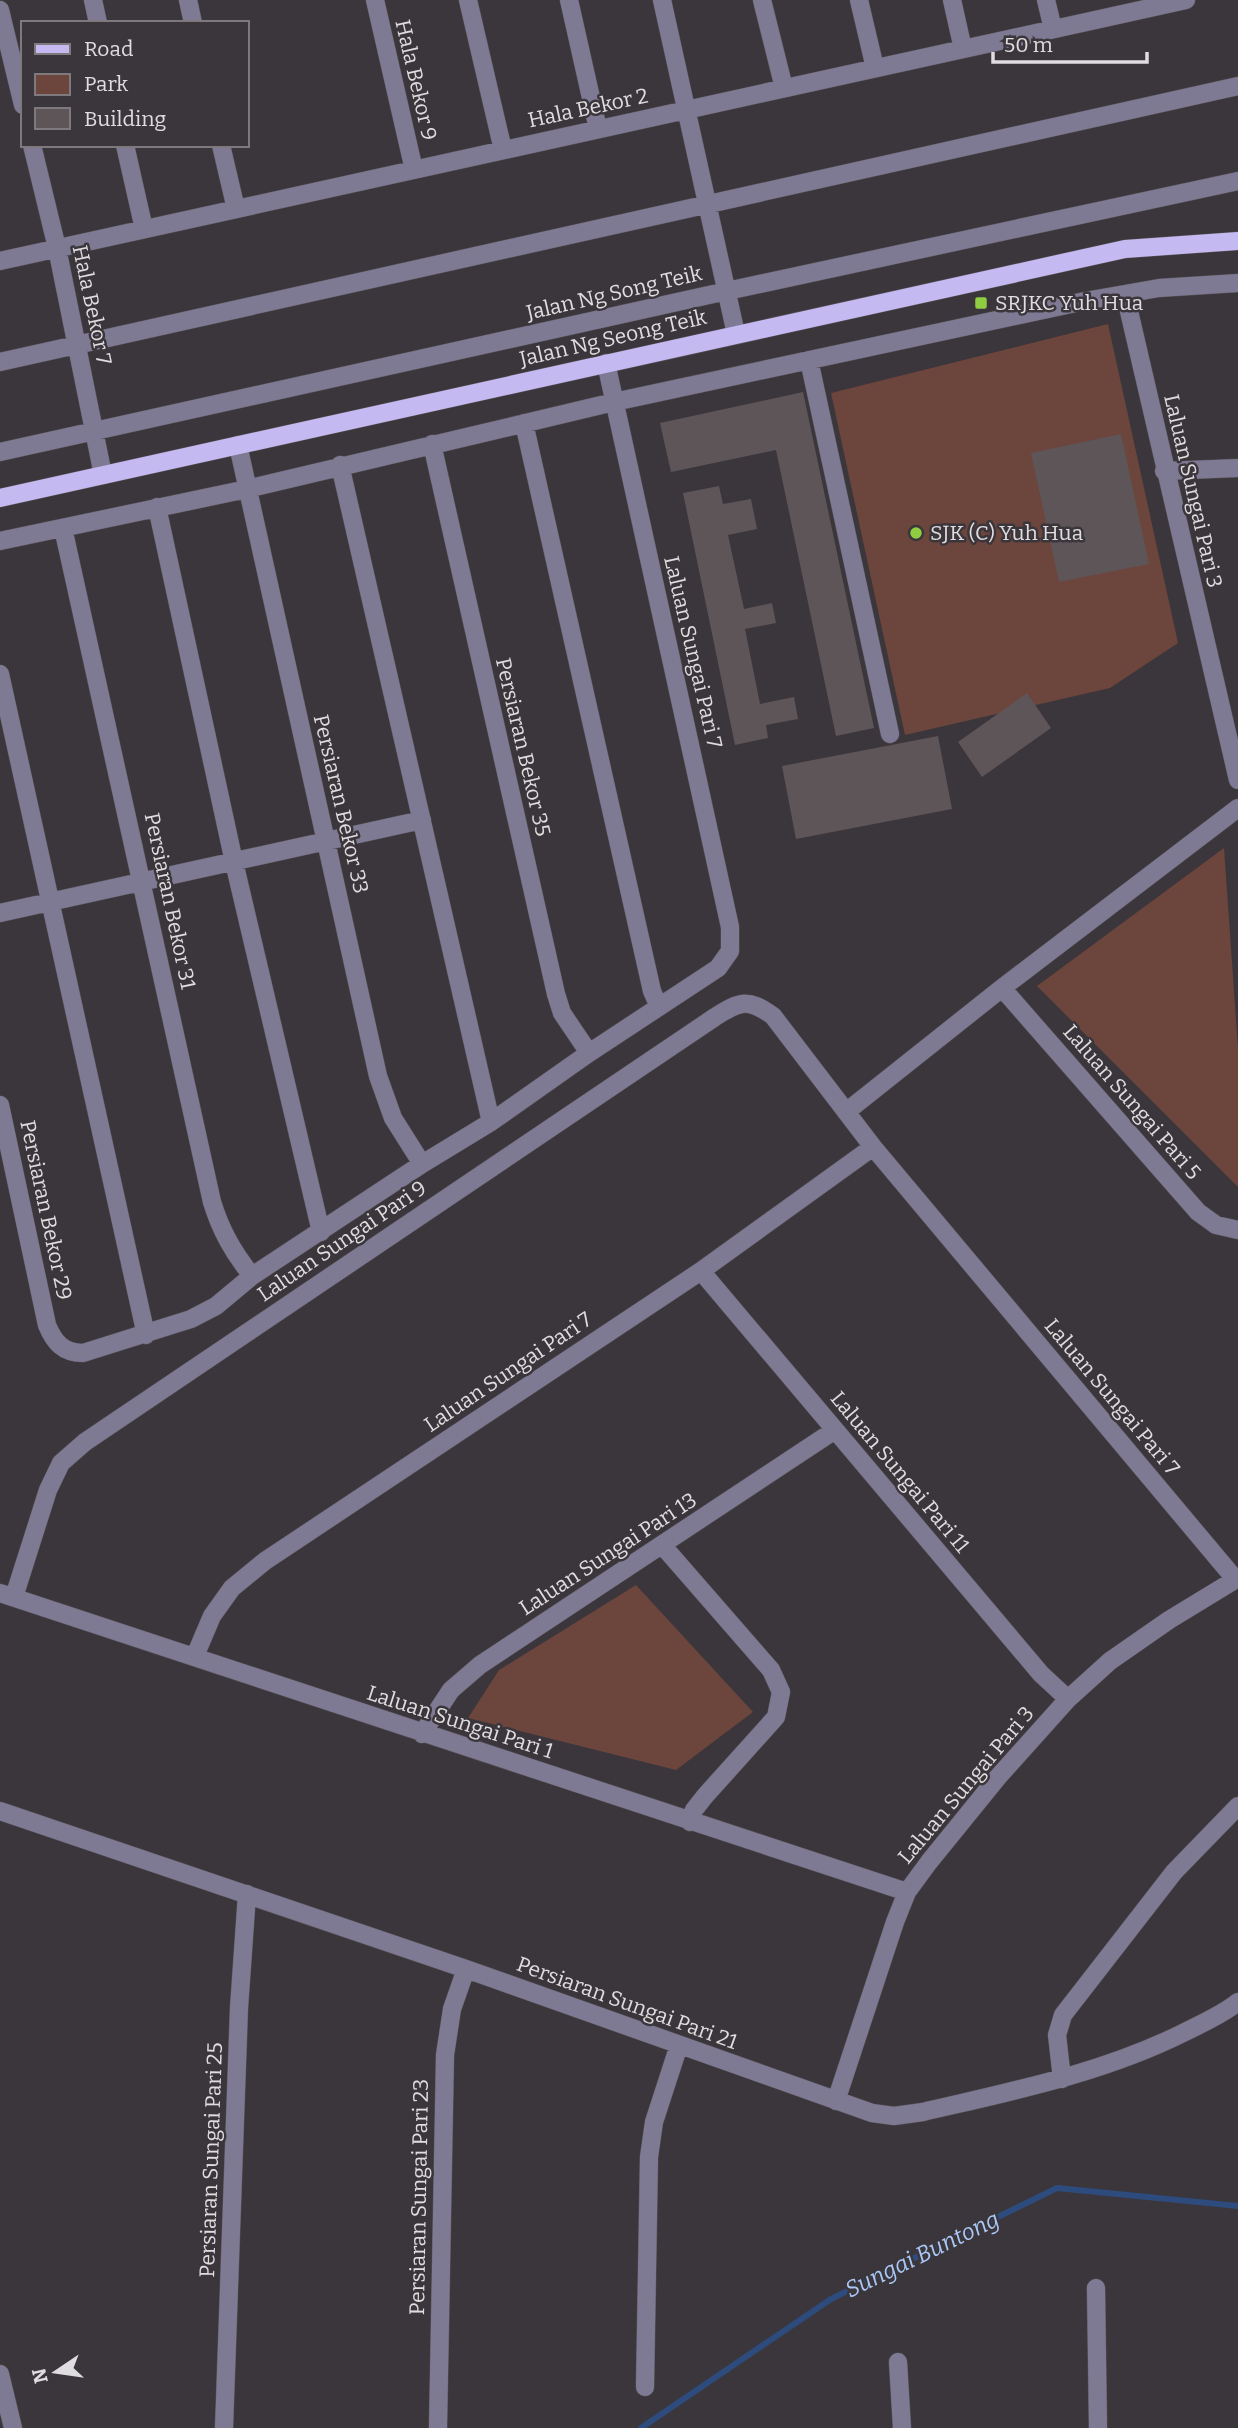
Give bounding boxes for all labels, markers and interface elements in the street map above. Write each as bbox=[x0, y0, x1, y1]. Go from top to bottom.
street label: Hala Bekor 9 bbox=[389, 17, 443, 143]
legend bbox=[21, 21, 248, 147]
scale bar bbox=[993, 21, 1147, 65]
text: 50 m bbox=[1004, 32, 1053, 58]
text: Road bbox=[84, 36, 133, 62]
text: Park bbox=[84, 71, 128, 97]
street label: Hala Bekor 2 bbox=[526, 83, 650, 133]
text: Building bbox=[84, 106, 167, 132]
street label: Hala Bekor 7 bbox=[67, 243, 117, 368]
street label: Jalan Ng Song Teik bbox=[523, 260, 704, 326]
place label: SRJKC Yuh Hua bbox=[995, 290, 1144, 316]
marker: SRJKC Yuh Hua bbox=[973, 295, 989, 311]
street label: Jalan Ng Seong Teik bbox=[516, 304, 709, 372]
street label: Laluan Sungai Pari 3 bbox=[1158, 392, 1228, 590]
place label: SJK (C) Yuh Hua bbox=[930, 520, 1084, 546]
marker: SJK (C) Yuh Hua bbox=[908, 525, 924, 541]
street label: Laluan Sungai Pari 7 bbox=[658, 553, 728, 751]
street label: Persiaran Bekor 35 bbox=[490, 655, 556, 839]
street label: Persiaran Bekor 33 bbox=[308, 712, 374, 896]
street label: Persiaran Bekor 31 bbox=[139, 810, 202, 992]
street label: Laluan Sungai Pari 5 bbox=[1058, 1019, 1206, 1185]
street label: Persiaran Bekor 29 bbox=[14, 1118, 78, 1302]
street label: Laluan Sungai Pari 9 bbox=[253, 1175, 431, 1307]
street label: Laluan Sungai Pari 7 bbox=[419, 1306, 597, 1438]
street label: Laluan Sungai Pari 7 bbox=[1039, 1313, 1185, 1481]
street label: Laluan Sungai Pari 11 bbox=[825, 1386, 975, 1558]
street label: Laluan Sungai Pari 13 bbox=[514, 1487, 702, 1621]
street label: Laluan Sungai Pari 1 bbox=[364, 1680, 557, 1765]
street label: Laluan Sungai Pari 3 bbox=[892, 1701, 1040, 1869]
street label: Persiaran Sungai Pari 21 bbox=[513, 1951, 741, 2055]
street label: Persiaran Sungai Pari 25 bbox=[194, 2042, 228, 2278]
street label: Persiaran Sungai Pari 23 bbox=[404, 2079, 434, 2315]
water label: Sungai Buntong bbox=[840, 2205, 1004, 2303]
north arrow bbox=[21, 2337, 91, 2407]
text: N bbox=[27, 2366, 53, 2385]

